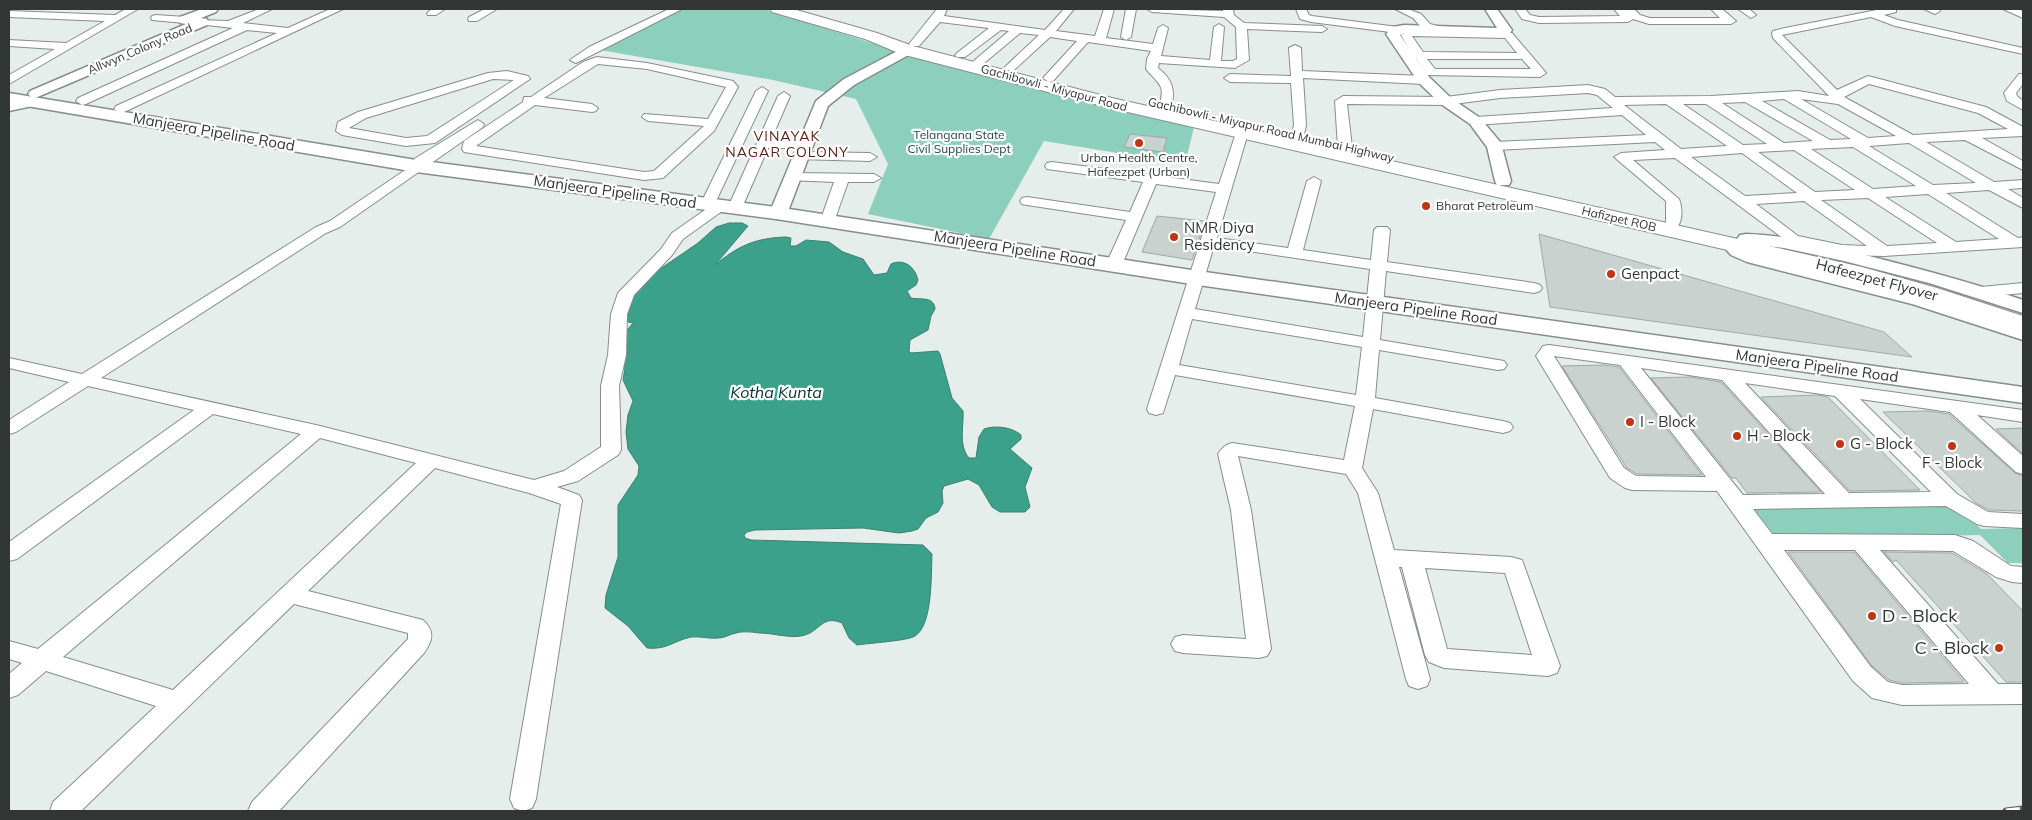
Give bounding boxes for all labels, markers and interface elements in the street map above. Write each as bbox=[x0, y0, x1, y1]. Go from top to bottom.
street label: Allwyn Colony Road bbox=[85, 20, 194, 77]
street label: Gachibowli - Miyapur Road bbox=[979, 61, 1129, 114]
street label: Gachibowli - Miyapur Road Mumbai Highway bbox=[1147, 94, 1396, 165]
street label: Manjeera Pipeline Road bbox=[132, 108, 297, 155]
district label: VINAYAK NAGAR COLONY bbox=[725, 127, 849, 161]
park label: Telangana State Civil Supplies Dept bbox=[907, 127, 1011, 156]
marker: Urban Health Centre, Hafeezpet (Urban) bbox=[1133, 137, 1145, 149]
place label: Urban Health Centre, Hafeezpet (Urban) bbox=[1081, 150, 1197, 179]
street label: Manjeera Pipeline Road bbox=[532, 171, 698, 212]
place label: Bharat Petroleum bbox=[1436, 198, 1533, 213]
marker: Bharat Petroleum bbox=[1420, 200, 1432, 212]
street label: Hafizpet ROB bbox=[1580, 203, 1658, 234]
place label: NMR Diya Residency bbox=[1184, 218, 1255, 254]
street label: Manjeera Pipeline Road bbox=[933, 226, 1098, 271]
marker: NMR Diya Residency bbox=[1168, 231, 1180, 243]
street label: Hafeezpet Flyover bbox=[1814, 254, 1941, 305]
place label: Genpact bbox=[1621, 264, 1680, 283]
marker: Genpact bbox=[1605, 268, 1617, 280]
street label: Manjeera Pipeline Road bbox=[1333, 288, 1499, 329]
street label: Manjeera Pipeline Road bbox=[1734, 345, 1900, 386]
water label: Kotha Kunta bbox=[730, 382, 822, 402]
place label: I - Block bbox=[1640, 412, 1696, 431]
marker: I - Block bbox=[1624, 416, 1636, 428]
place label: H - Block bbox=[1747, 426, 1811, 445]
marker: H - Block bbox=[1731, 430, 1743, 442]
place label: G - Block bbox=[1850, 434, 1913, 453]
marker: G - Block bbox=[1834, 438, 1846, 450]
marker: F - Block bbox=[1946, 440, 1958, 452]
place label: F - Block bbox=[1922, 453, 1982, 472]
place label: D - Block bbox=[1882, 604, 1958, 627]
marker: D - Block bbox=[1866, 610, 1878, 622]
place label: C - Block bbox=[1915, 636, 1990, 659]
marker: C - Block bbox=[1993, 642, 2005, 654]

